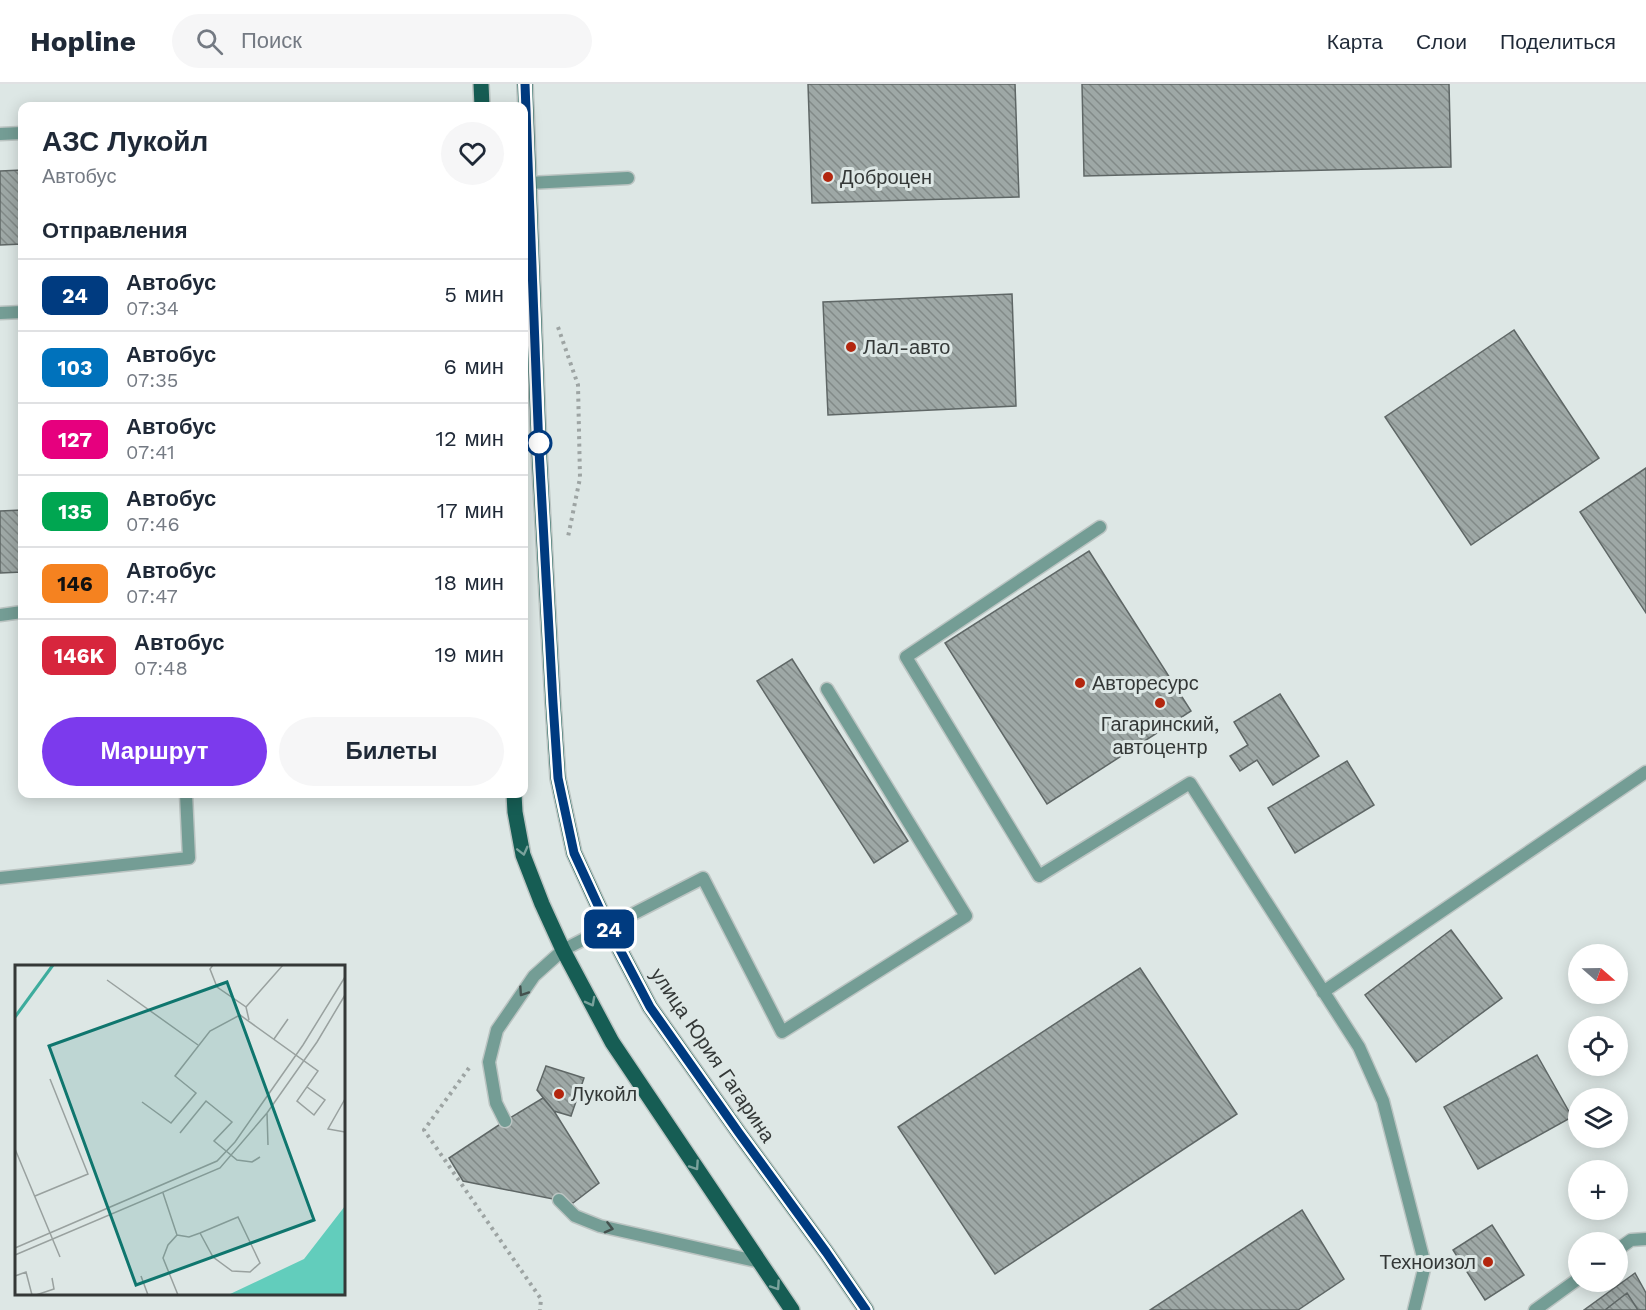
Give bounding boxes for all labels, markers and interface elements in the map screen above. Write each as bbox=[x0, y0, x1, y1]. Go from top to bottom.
search box bbox=[172, 14, 592, 68]
text: Hopline bbox=[30, 25, 136, 58]
icon: search bbox=[193, 25, 226, 58]
text: Поиск bbox=[241, 28, 302, 53]
text: Карта bbox=[1327, 29, 1383, 54]
text: Слои bbox=[1416, 29, 1467, 54]
text: Поделиться bbox=[1500, 29, 1616, 54]
button: heart bbox=[441, 122, 504, 185]
text: АЗС Лукойл bbox=[42, 125, 208, 158]
text: Автобус bbox=[42, 164, 116, 188]
place label: Доброцен bbox=[840, 165, 932, 189]
marker: Доброцен bbox=[821, 170, 835, 184]
text: Отправления bbox=[42, 218, 188, 243]
text: Автобус bbox=[126, 270, 216, 295]
text: 5 мин bbox=[444, 282, 504, 307]
text: 24 bbox=[62, 283, 88, 308]
text: 07:34 bbox=[126, 296, 179, 320]
place label: Лал-авто bbox=[863, 335, 951, 359]
marker: Лал-авто bbox=[844, 340, 858, 354]
text: Автобус bbox=[126, 342, 216, 367]
text: 6 мин bbox=[444, 354, 504, 379]
text: 103 bbox=[58, 355, 92, 380]
text: 07:35 bbox=[126, 368, 178, 392]
text: Автобус bbox=[126, 414, 216, 439]
text: 12 мин bbox=[436, 426, 504, 451]
text: 127 bbox=[58, 427, 92, 452]
unlabelled marker bbox=[526, 430, 552, 456]
text: 07:41 bbox=[126, 440, 175, 464]
text: Автобус bbox=[126, 486, 216, 511]
text: 17 мин bbox=[437, 498, 504, 523]
text: 135 bbox=[58, 499, 92, 524]
text: 07:46 bbox=[126, 512, 180, 536]
text: Автобус bbox=[126, 558, 216, 583]
text: 18 мин bbox=[435, 570, 504, 595]
text: 146 bbox=[57, 571, 93, 596]
text: 07:47 bbox=[126, 584, 178, 608]
text: Автобус bbox=[134, 630, 224, 655]
text: 19 мин bbox=[435, 642, 504, 667]
text: 146K bbox=[54, 643, 104, 668]
text: 07:48 bbox=[134, 656, 188, 680]
place label: Авторесурс bbox=[1092, 671, 1199, 695]
marker: Авторесурс bbox=[1073, 676, 1087, 690]
marker: Гагаринский, автоцентр bbox=[1153, 696, 1167, 710]
place label: Гагаринский, автоцентр bbox=[1101, 712, 1219, 759]
button: Маршрут bbox=[42, 717, 267, 786]
button: Билеты bbox=[279, 717, 504, 786]
one-way arrow bbox=[516, 846, 529, 856]
line badge: 24 bbox=[582, 910, 636, 948]
text: 24 bbox=[596, 917, 622, 942]
north arrow bbox=[1568, 944, 1628, 1004]
map controls bbox=[1568, 944, 1628, 1292]
street label: улица Юрия Гагарина bbox=[646, 963, 781, 1148]
inset map bbox=[15, 965, 345, 1295]
one-way arrow bbox=[519, 986, 530, 997]
one-way arrow bbox=[584, 995, 595, 1006]
button: locate bbox=[1568, 1016, 1628, 1076]
place label: Лукойл bbox=[571, 1082, 637, 1106]
marker: Лукойл bbox=[552, 1087, 566, 1101]
button: layers bbox=[1568, 1088, 1628, 1148]
one-way arrow bbox=[688, 1159, 699, 1170]
button: + bbox=[1568, 1160, 1628, 1220]
one-way arrow bbox=[604, 1220, 614, 1233]
button: − bbox=[1568, 1232, 1628, 1292]
place label: Техноизол bbox=[1380, 1250, 1476, 1274]
marker: Техноизол bbox=[1481, 1255, 1495, 1269]
one-way arrow bbox=[769, 1280, 780, 1291]

